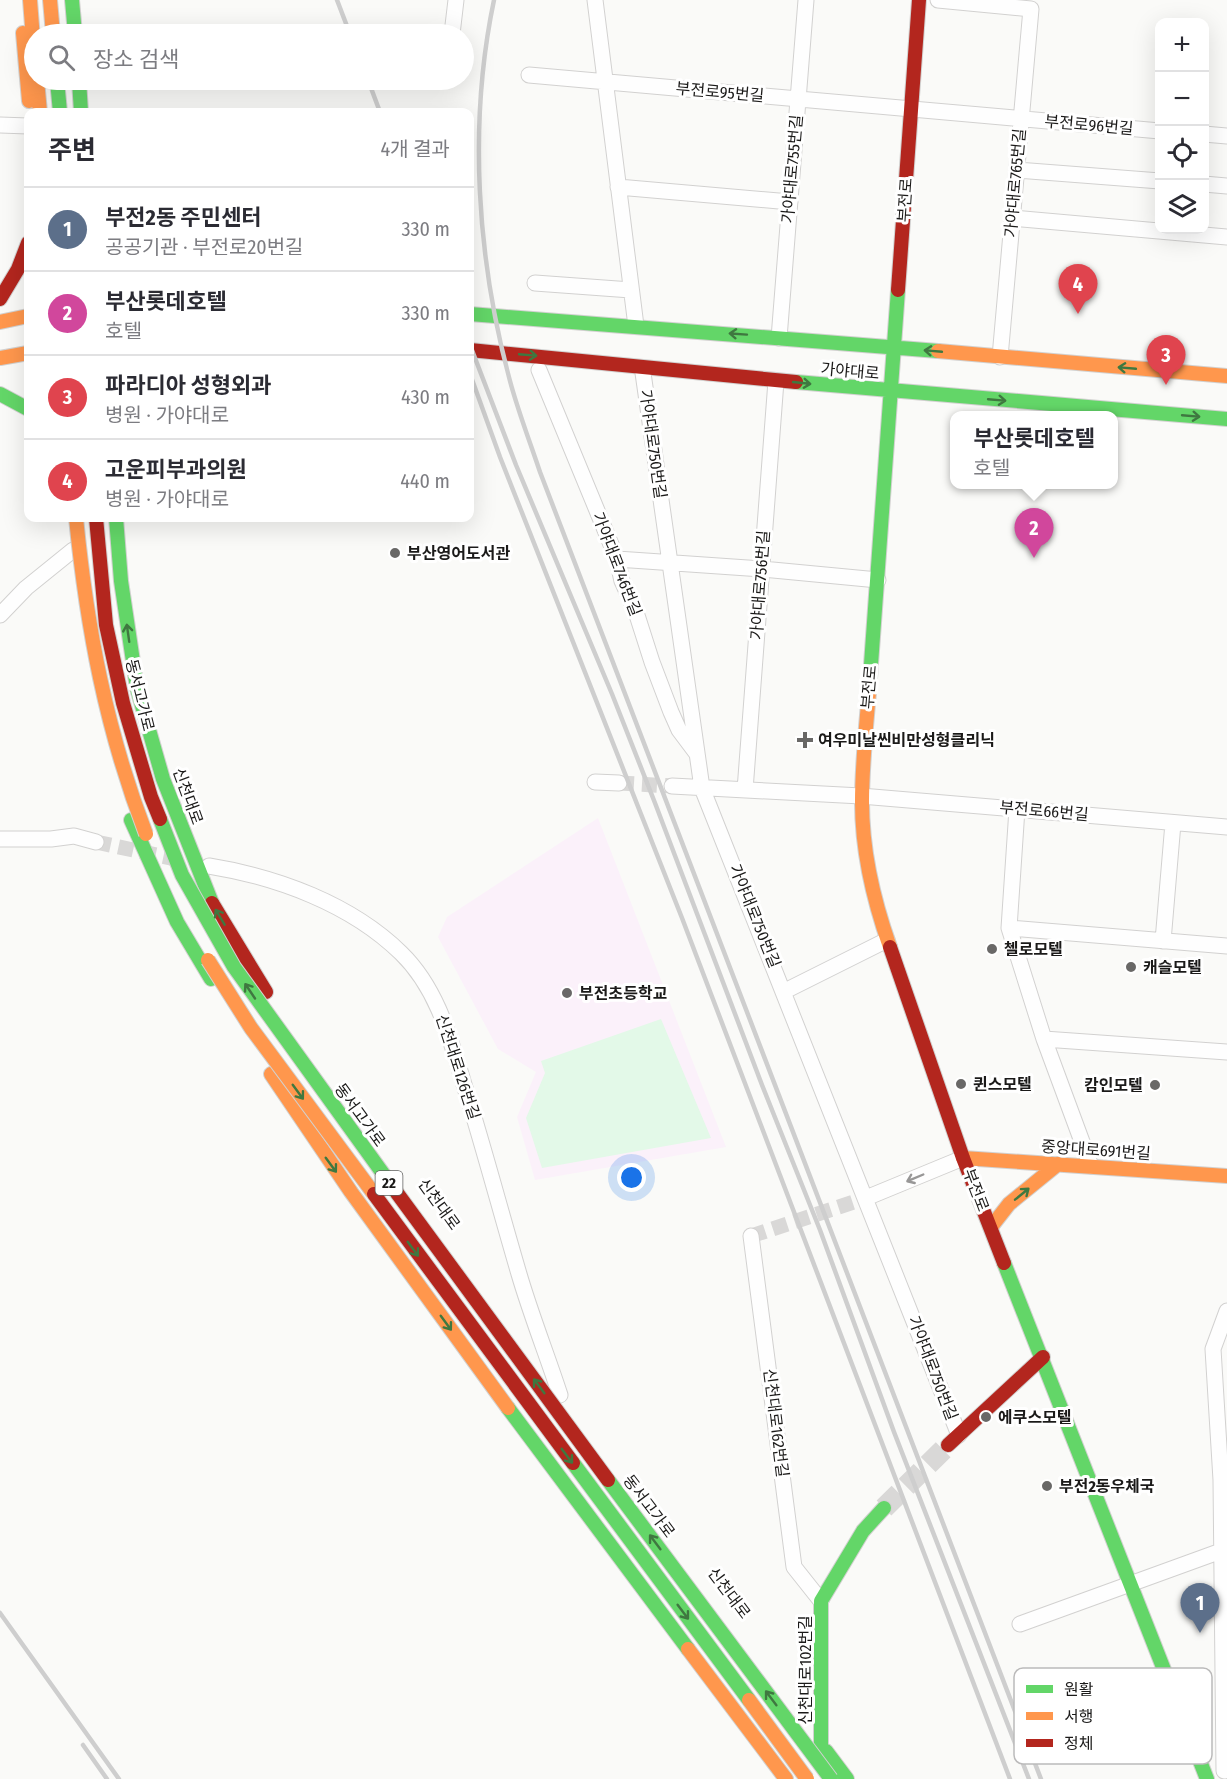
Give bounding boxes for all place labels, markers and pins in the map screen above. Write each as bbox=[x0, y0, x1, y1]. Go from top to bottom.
pin: 4 bbox=[1058, 264, 1098, 314]
pin: 3 bbox=[1146, 336, 1186, 385]
pin: 2 bbox=[1014, 508, 1054, 558]
place label: 부산영어도서관 bbox=[407, 544, 510, 563]
marker: 부산영어도서관 bbox=[388, 546, 402, 560]
marker: 여우미날씬비만성형클리닉 bbox=[796, 731, 814, 749]
place label: 여우미날씬비만성형클리닉 bbox=[818, 731, 995, 750]
place label: 첼로모텔 bbox=[1004, 940, 1063, 959]
marker: 첼로모텔 bbox=[985, 942, 999, 956]
place label: 캐슬모텔 bbox=[1143, 958, 1202, 977]
marker: 캐슬모텔 bbox=[1124, 960, 1138, 974]
place label: 부전초등학교 bbox=[579, 984, 668, 1003]
marker: 부전초등학교 bbox=[560, 986, 574, 1000]
place label: 퀸스모텔 bbox=[973, 1075, 1032, 1094]
place label: 캄인모텔 bbox=[1084, 1076, 1143, 1095]
marker: 퀸스모텔 bbox=[954, 1077, 968, 1091]
marker: 캄인모텔 bbox=[1148, 1078, 1162, 1092]
place label: 에쿠스모텔 bbox=[998, 1408, 1072, 1427]
marker: 에쿠스모텔 bbox=[979, 1410, 993, 1424]
place label: 부전2동우체국 bbox=[1059, 1477, 1155, 1496]
marker: 부전2동우체국 bbox=[1040, 1479, 1054, 1493]
pin: 1 bbox=[1180, 1584, 1220, 1633]

